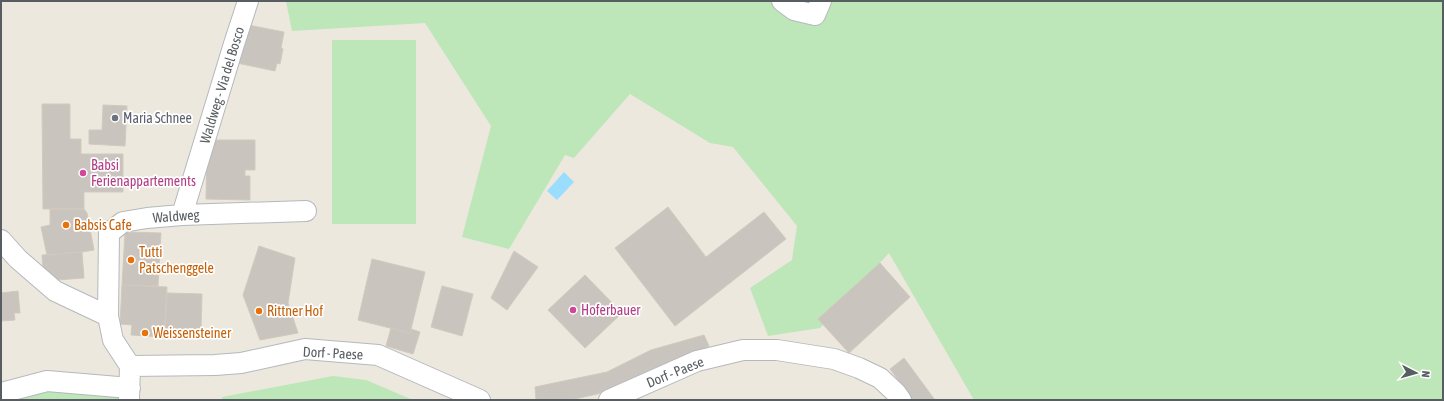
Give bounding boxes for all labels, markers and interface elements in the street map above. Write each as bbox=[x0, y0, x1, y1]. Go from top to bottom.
street label: Waldweg - Via del Bosco bbox=[197, 25, 247, 145]
place label: Maria Schnee bbox=[123, 110, 192, 126]
marker: Maria Schnee bbox=[110, 113, 120, 123]
place label: Babsi Ferienappartements bbox=[91, 157, 196, 189]
marker: Babsi Ferienappartements bbox=[78, 168, 88, 178]
street label: Waldweg bbox=[152, 206, 200, 226]
place label: Babsis Cafe bbox=[74, 217, 132, 233]
marker: Babsis Cafe bbox=[61, 220, 71, 230]
place label: Tutti Patschenggele bbox=[139, 244, 214, 276]
marker: Tutti Patschenggele bbox=[126, 255, 136, 265]
place label: Hoferbauer bbox=[581, 302, 641, 318]
place label: Rittner Hof bbox=[267, 303, 323, 319]
marker: Hoferbauer bbox=[568, 305, 578, 315]
marker: Rittner Hof bbox=[254, 306, 264, 316]
place label: Weissensteiner bbox=[153, 325, 232, 341]
marker: Weissensteiner bbox=[140, 328, 150, 338]
street label: Dorf - Paese bbox=[302, 343, 364, 363]
street label: Dorf - Paese bbox=[644, 353, 706, 391]
north arrow bbox=[1396, 353, 1436, 393]
text: N bbox=[1420, 370, 1432, 378]

